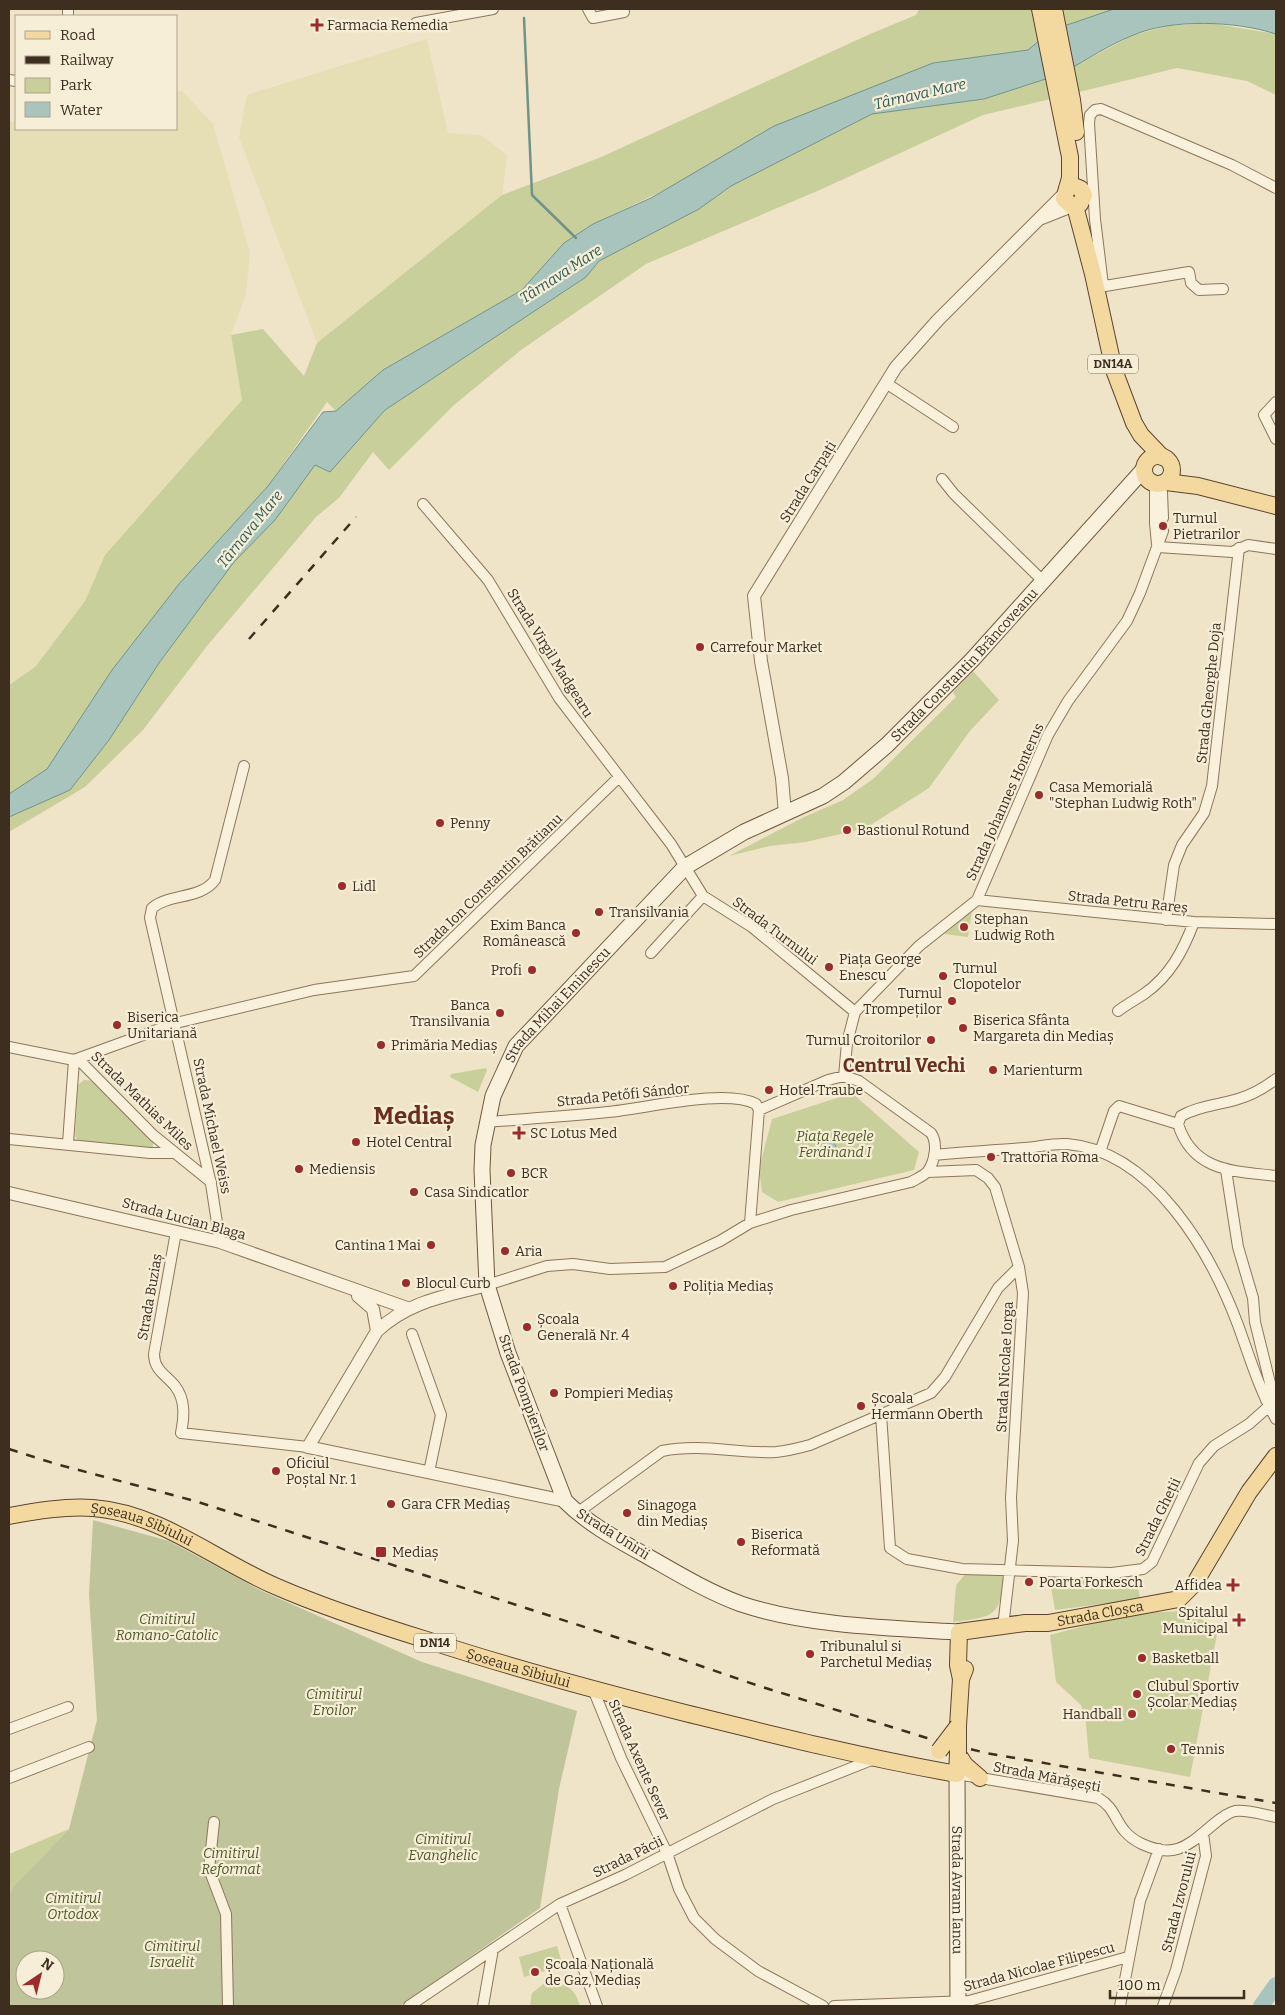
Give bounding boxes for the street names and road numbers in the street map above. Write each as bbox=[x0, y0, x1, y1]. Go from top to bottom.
road number: DN14A bbox=[1088, 354, 1138, 374]
street label: Strada Carpați bbox=[776, 438, 841, 526]
street label: Strada Constantin Brâncoveanu bbox=[887, 584, 1041, 745]
street label: Strada Virgil Madgearu bbox=[503, 585, 597, 721]
street label: Strada Gheorghe Doja bbox=[1193, 621, 1225, 764]
street label: Strada Johannes Honterus bbox=[962, 720, 1048, 884]
street label: Strada Ion Constantin Brătianu bbox=[410, 810, 566, 962]
street label: Strada Petru Rareș bbox=[1067, 887, 1189, 918]
street label: Strada Turnului bbox=[729, 893, 821, 969]
street label: Strada Mihai Eminescu bbox=[501, 943, 614, 1065]
street label: Strada Mathias Miles bbox=[88, 1048, 196, 1154]
street label: Strada Michael Weiss bbox=[189, 1057, 235, 1195]
street label: Strada Petőfi Sándor bbox=[556, 1080, 690, 1110]
street label: Strada Lucian Blaga bbox=[120, 1194, 248, 1244]
street label: Strada Buziaș bbox=[134, 1252, 167, 1342]
street label: Strada Nicolae Iorga bbox=[993, 1301, 1017, 1433]
street label: Strada Pompierilor bbox=[495, 1332, 553, 1454]
street label: Strada Gheții bbox=[1132, 1475, 1185, 1559]
street label: Șoseaua Sibiului bbox=[90, 1499, 196, 1549]
street label: Strada Unirii bbox=[573, 1505, 653, 1563]
street label: Strada Cloșca bbox=[1056, 1597, 1145, 1630]
road number: DN14 bbox=[414, 1634, 456, 1652]
street label: Șoseaua Sibiului bbox=[464, 1645, 572, 1691]
street label: Strada Axente Sever bbox=[605, 1697, 673, 1823]
street label: Strada Mărășești bbox=[992, 1758, 1102, 1797]
street label: Strada Avram Iancu bbox=[949, 1826, 966, 1955]
street label: Strada Păcii bbox=[590, 1833, 666, 1881]
street label: Strada Izvorului bbox=[1158, 1850, 1200, 1954]
street label: Strada Nicolae Filipescu bbox=[962, 1939, 1117, 1995]

